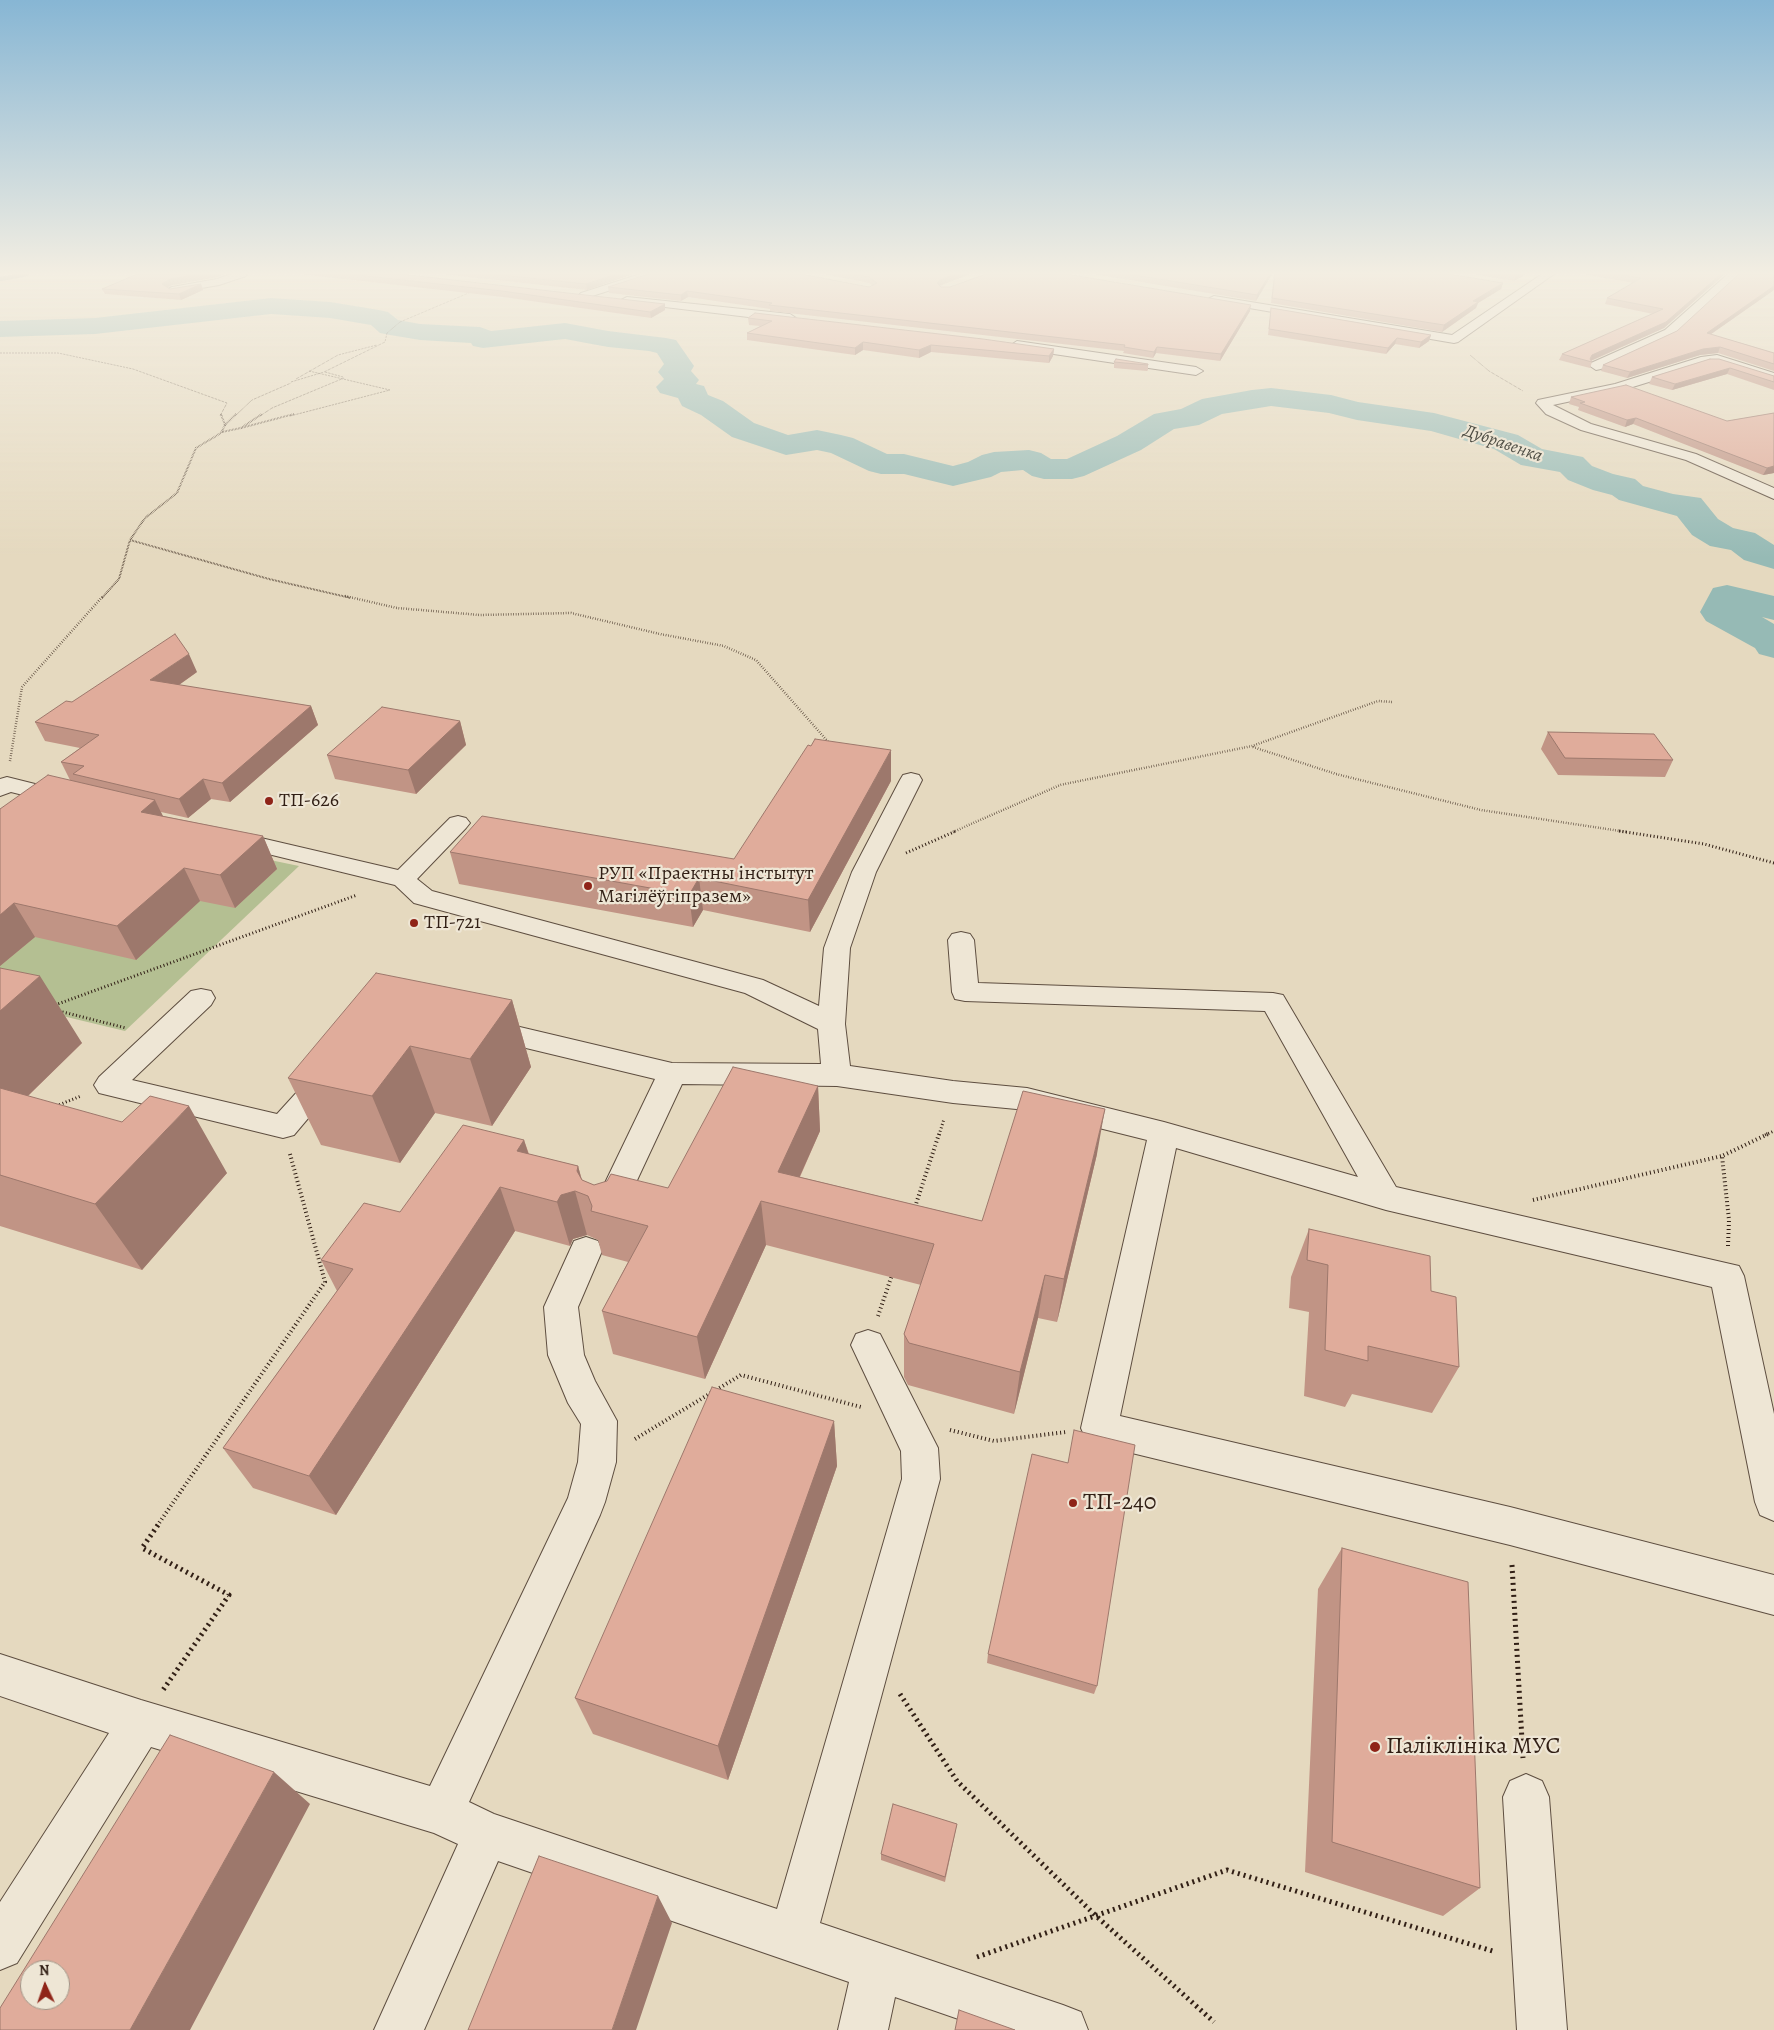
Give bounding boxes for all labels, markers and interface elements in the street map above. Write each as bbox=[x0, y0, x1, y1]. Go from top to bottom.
water label: Дубравенка bbox=[1461, 420, 1545, 468]
place label: ТП-626 bbox=[279, 789, 339, 813]
marker: ТП-626 bbox=[263, 795, 275, 807]
place label: РУП «Праектны інстытут Магілёўгіпразем» bbox=[598, 862, 814, 909]
marker: РУП «Праектны інстытут Магілёўгіпразем» bbox=[582, 880, 594, 892]
place label: ТП-721 bbox=[424, 911, 481, 935]
marker: ТП-721 bbox=[408, 917, 420, 929]
place label: ТП-240 bbox=[1083, 1489, 1157, 1517]
marker: ТП-240 bbox=[1067, 1497, 1079, 1509]
place label: Паліклініка МУС bbox=[1386, 1733, 1561, 1761]
marker: Паліклініка МУС bbox=[1368, 1740, 1382, 1754]
north arrow bbox=[20, 1960, 70, 2010]
text: N bbox=[39, 1961, 50, 1980]

